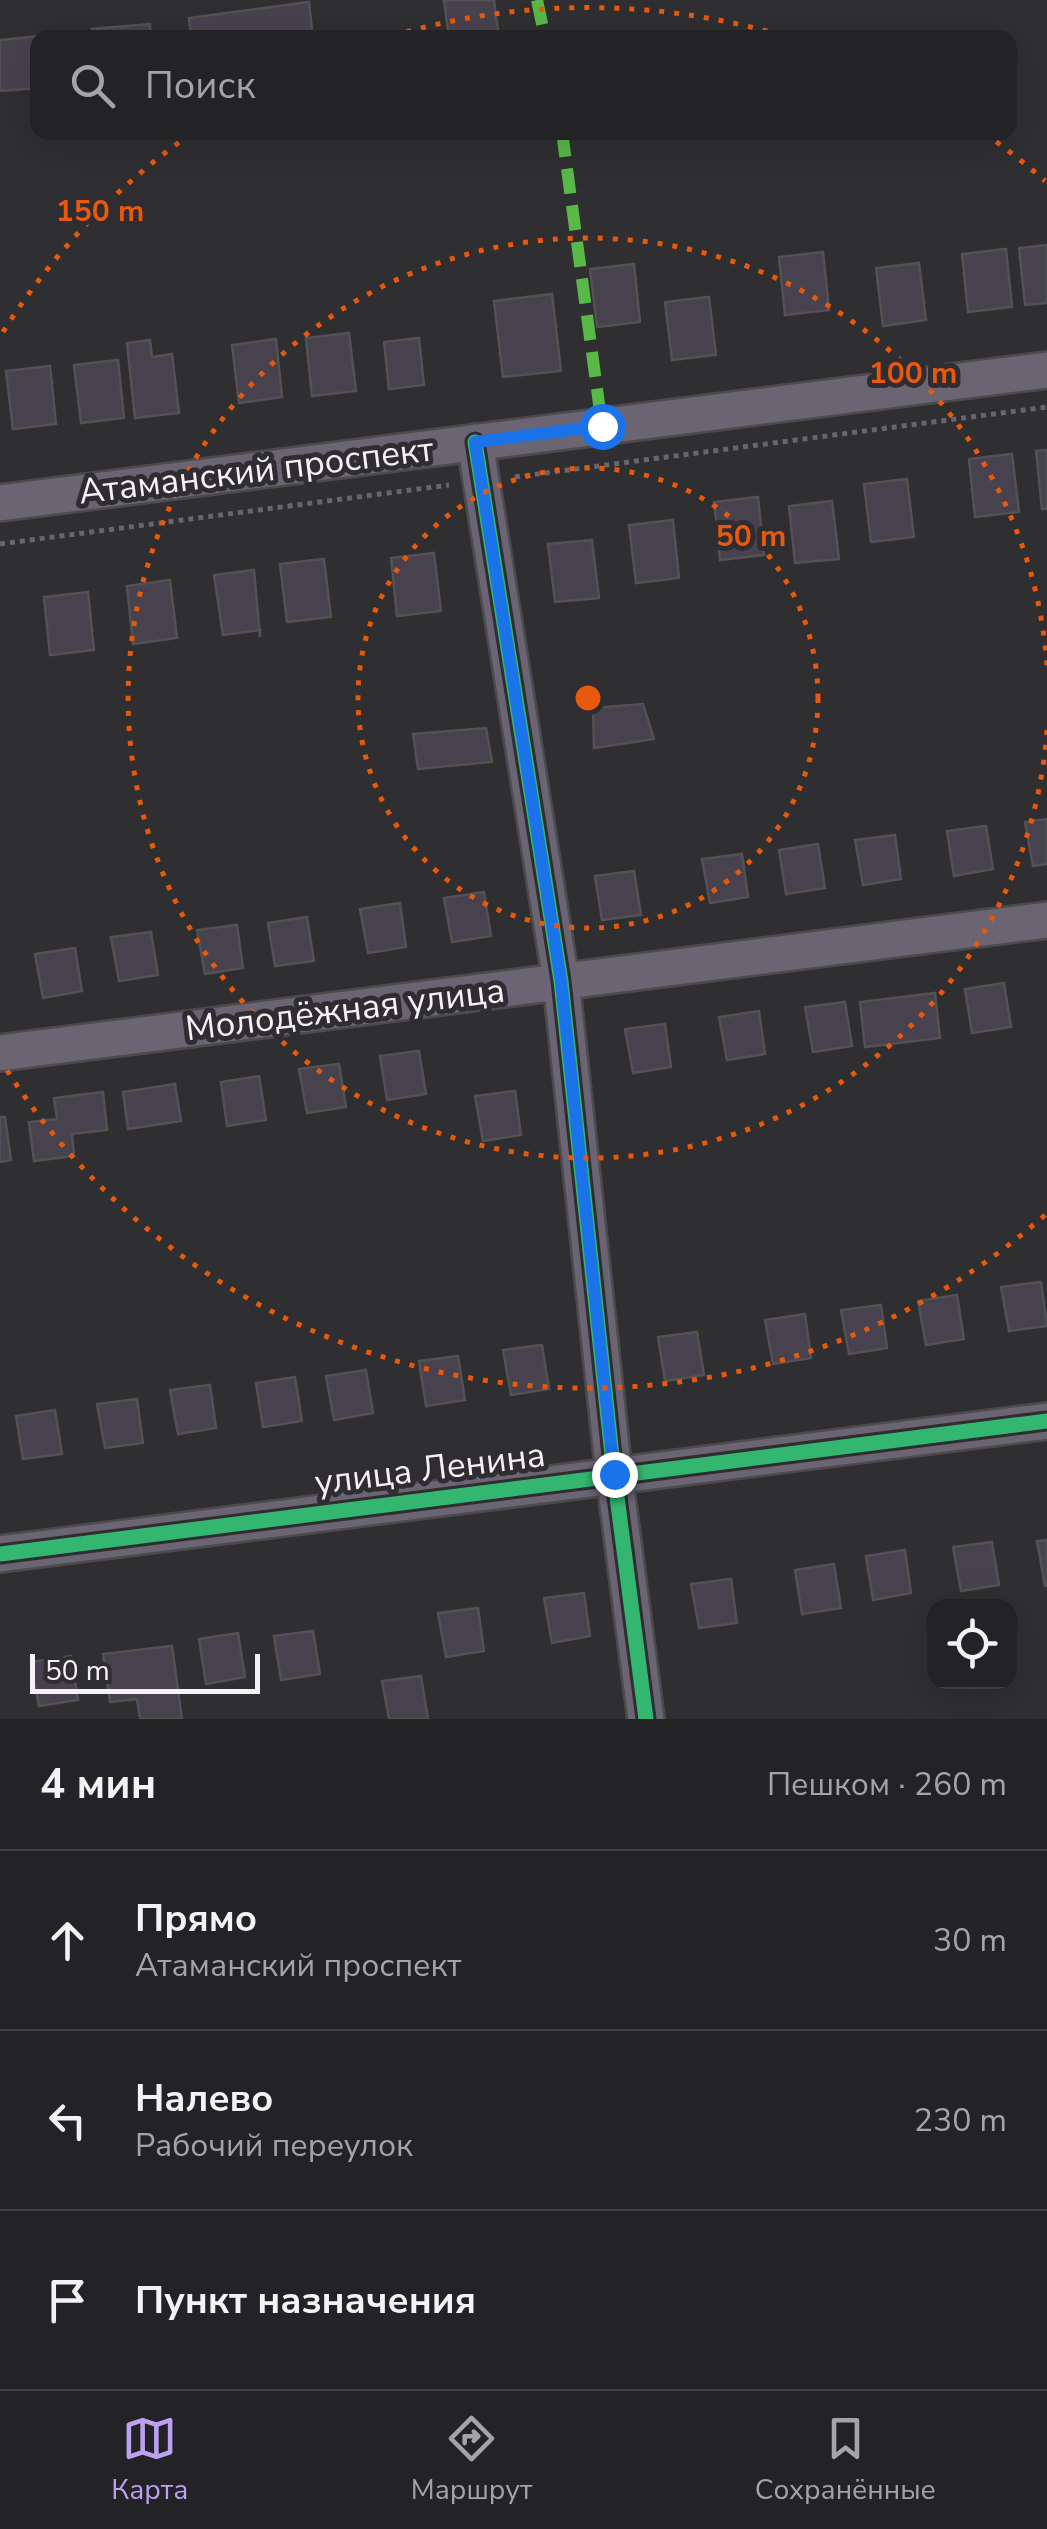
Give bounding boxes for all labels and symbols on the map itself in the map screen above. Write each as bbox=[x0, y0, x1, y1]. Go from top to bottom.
text: 150 m bbox=[56, 191, 144, 232]
text: 100 m bbox=[869, 353, 957, 394]
route start bbox=[580, 404, 626, 450]
street label: Атаманский проспект bbox=[76, 425, 437, 516]
text: 50 m bbox=[716, 516, 786, 557]
centre of rings bbox=[570, 680, 606, 716]
street label: Молодёжная улица bbox=[183, 967, 507, 1052]
street label: улица Ленина bbox=[312, 1431, 548, 1506]
route end bbox=[592, 1452, 638, 1498]
scale bar bbox=[30, 1649, 260, 1694]

